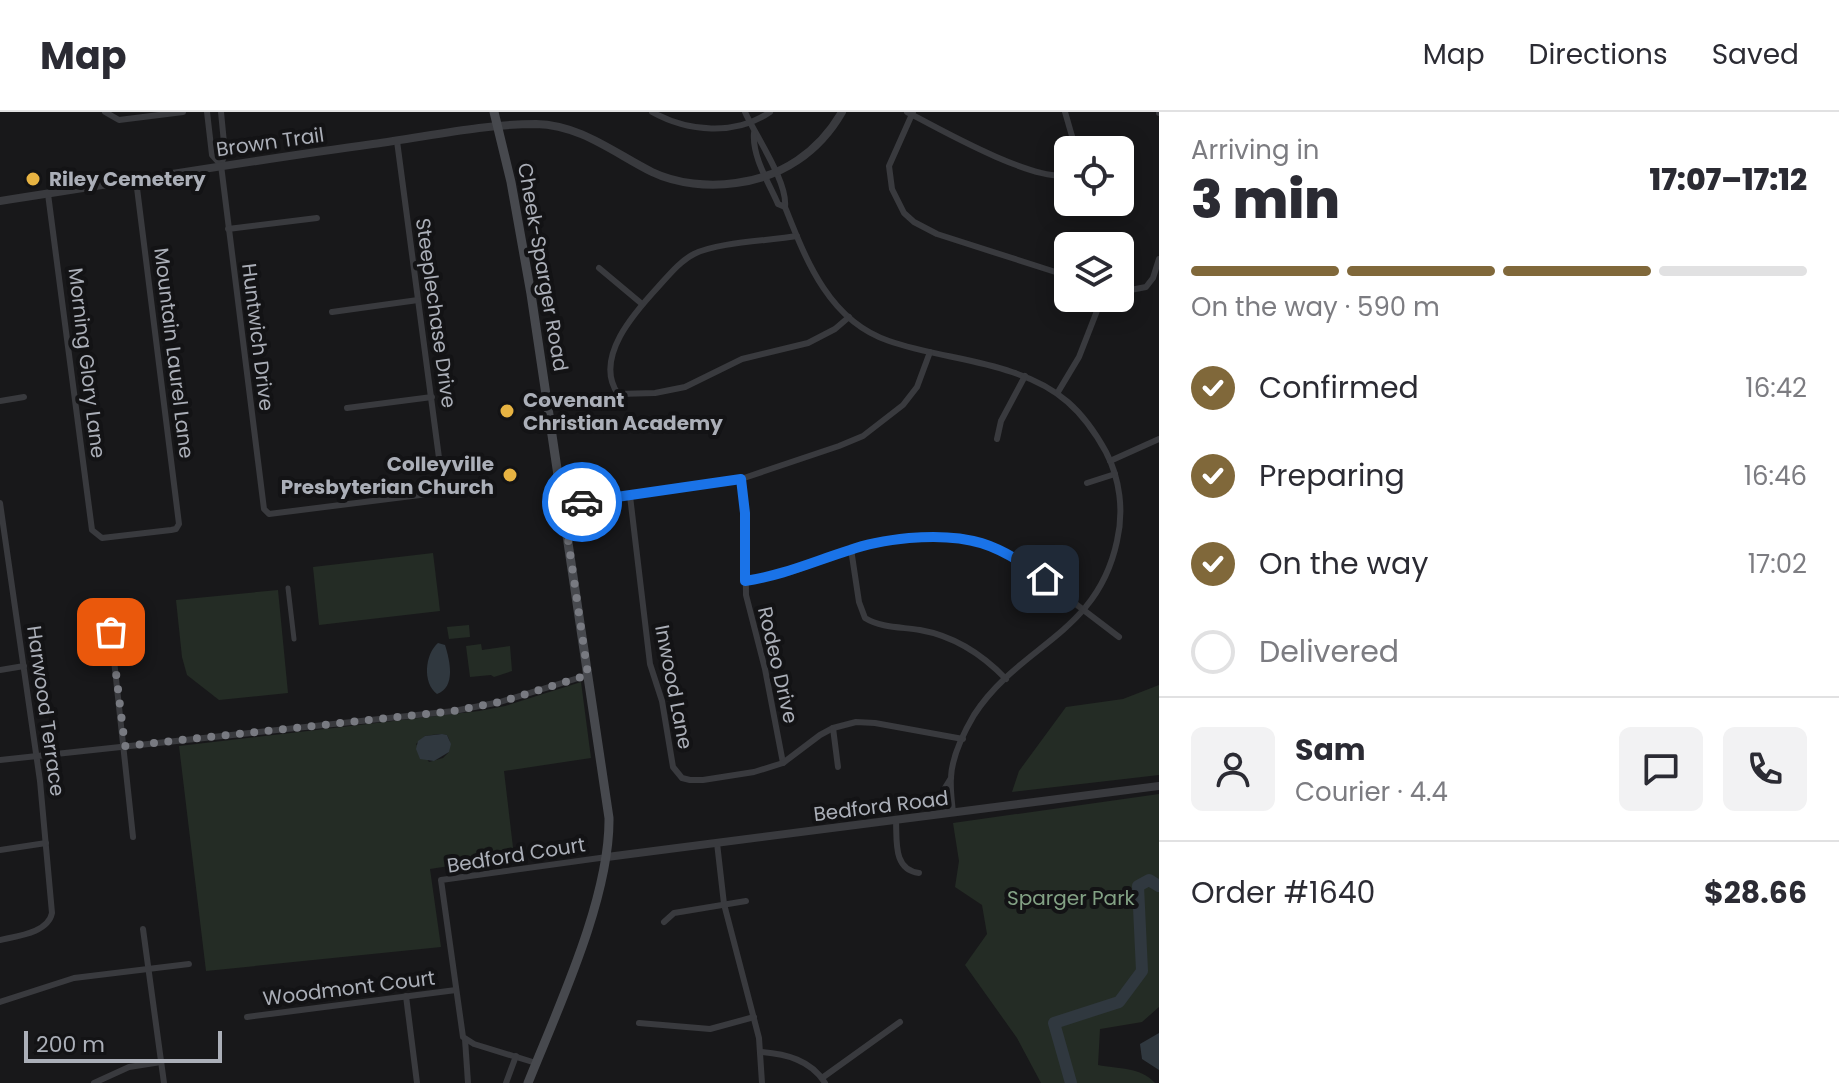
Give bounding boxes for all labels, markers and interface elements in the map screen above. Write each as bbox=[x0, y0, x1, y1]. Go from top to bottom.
text: Map bbox=[40, 29, 127, 82]
text: Map bbox=[1423, 35, 1485, 74]
text: Directions bbox=[1529, 35, 1668, 74]
text: Saved bbox=[1712, 35, 1799, 74]
street label: Brown Trail bbox=[214, 121, 326, 163]
text: Arriving in bbox=[1191, 132, 1320, 168]
map controls bbox=[1054, 136, 1134, 312]
button: locate bbox=[1054, 136, 1134, 216]
text: 17:07–17:12 bbox=[1650, 158, 1807, 201]
street label: Cheek-Sparger Road bbox=[511, 161, 575, 373]
text: 3 min bbox=[1191, 163, 1340, 236]
place label: Riley Cemetery bbox=[49, 165, 206, 193]
marker: Riley Cemetery bbox=[24, 170, 42, 188]
street label: Steeplechase Drive bbox=[409, 216, 463, 410]
button: layers bbox=[1054, 232, 1134, 312]
street label: Mountain Laurel Lane bbox=[147, 246, 201, 460]
street label: Huntwich Drive bbox=[235, 262, 281, 412]
street label: Morning Glory Lane bbox=[61, 266, 113, 460]
text: On the way · 590 m bbox=[1191, 289, 1440, 325]
icon: check bbox=[1191, 366, 1235, 410]
text: Confirmed bbox=[1259, 366, 1419, 409]
text: 16:42 bbox=[1745, 370, 1807, 406]
place label: Covenant Christian Academy bbox=[523, 386, 723, 437]
marker: Covenant Christian Academy bbox=[498, 402, 516, 420]
place label: Colleyville Presbyterian Church bbox=[281, 450, 494, 501]
icon: check bbox=[1191, 454, 1235, 498]
text: Preparing bbox=[1259, 454, 1405, 497]
text: 16:46 bbox=[1744, 458, 1807, 494]
courier bbox=[542, 462, 622, 542]
marker: Colleyville Presbyterian Church bbox=[501, 466, 519, 484]
icon: car bbox=[560, 480, 604, 524]
icon: check bbox=[1191, 542, 1235, 586]
text: On the way bbox=[1259, 542, 1428, 585]
pin bbox=[1011, 545, 1079, 613]
text: 17:02 bbox=[1748, 546, 1807, 582]
icon: home bbox=[1023, 557, 1067, 601]
pin bbox=[77, 598, 145, 666]
street label: Rodeo Drive bbox=[751, 604, 805, 726]
icon: bag bbox=[89, 610, 133, 654]
street label: Inwood Lane bbox=[648, 623, 700, 751]
street label: Harwood Terrace bbox=[20, 624, 72, 798]
text: Delivered bbox=[1259, 630, 1399, 673]
button: person bbox=[1191, 727, 1275, 811]
button: chat bbox=[1619, 727, 1703, 811]
button: phone bbox=[1723, 727, 1807, 811]
text: Sam bbox=[1295, 728, 1366, 771]
text: Courier · 4.4 bbox=[1295, 774, 1448, 810]
street label: Bedford Road bbox=[812, 784, 950, 828]
street label: Bedford Court bbox=[445, 830, 587, 880]
text: Order #1640 bbox=[1191, 871, 1375, 914]
text: $28.66 bbox=[1704, 871, 1807, 914]
park label: Sparger Park bbox=[1007, 884, 1136, 912]
street label: Woodmont Court bbox=[261, 964, 437, 1012]
scale bar bbox=[24, 1027, 222, 1063]
text: 200 m bbox=[36, 1029, 105, 1060]

